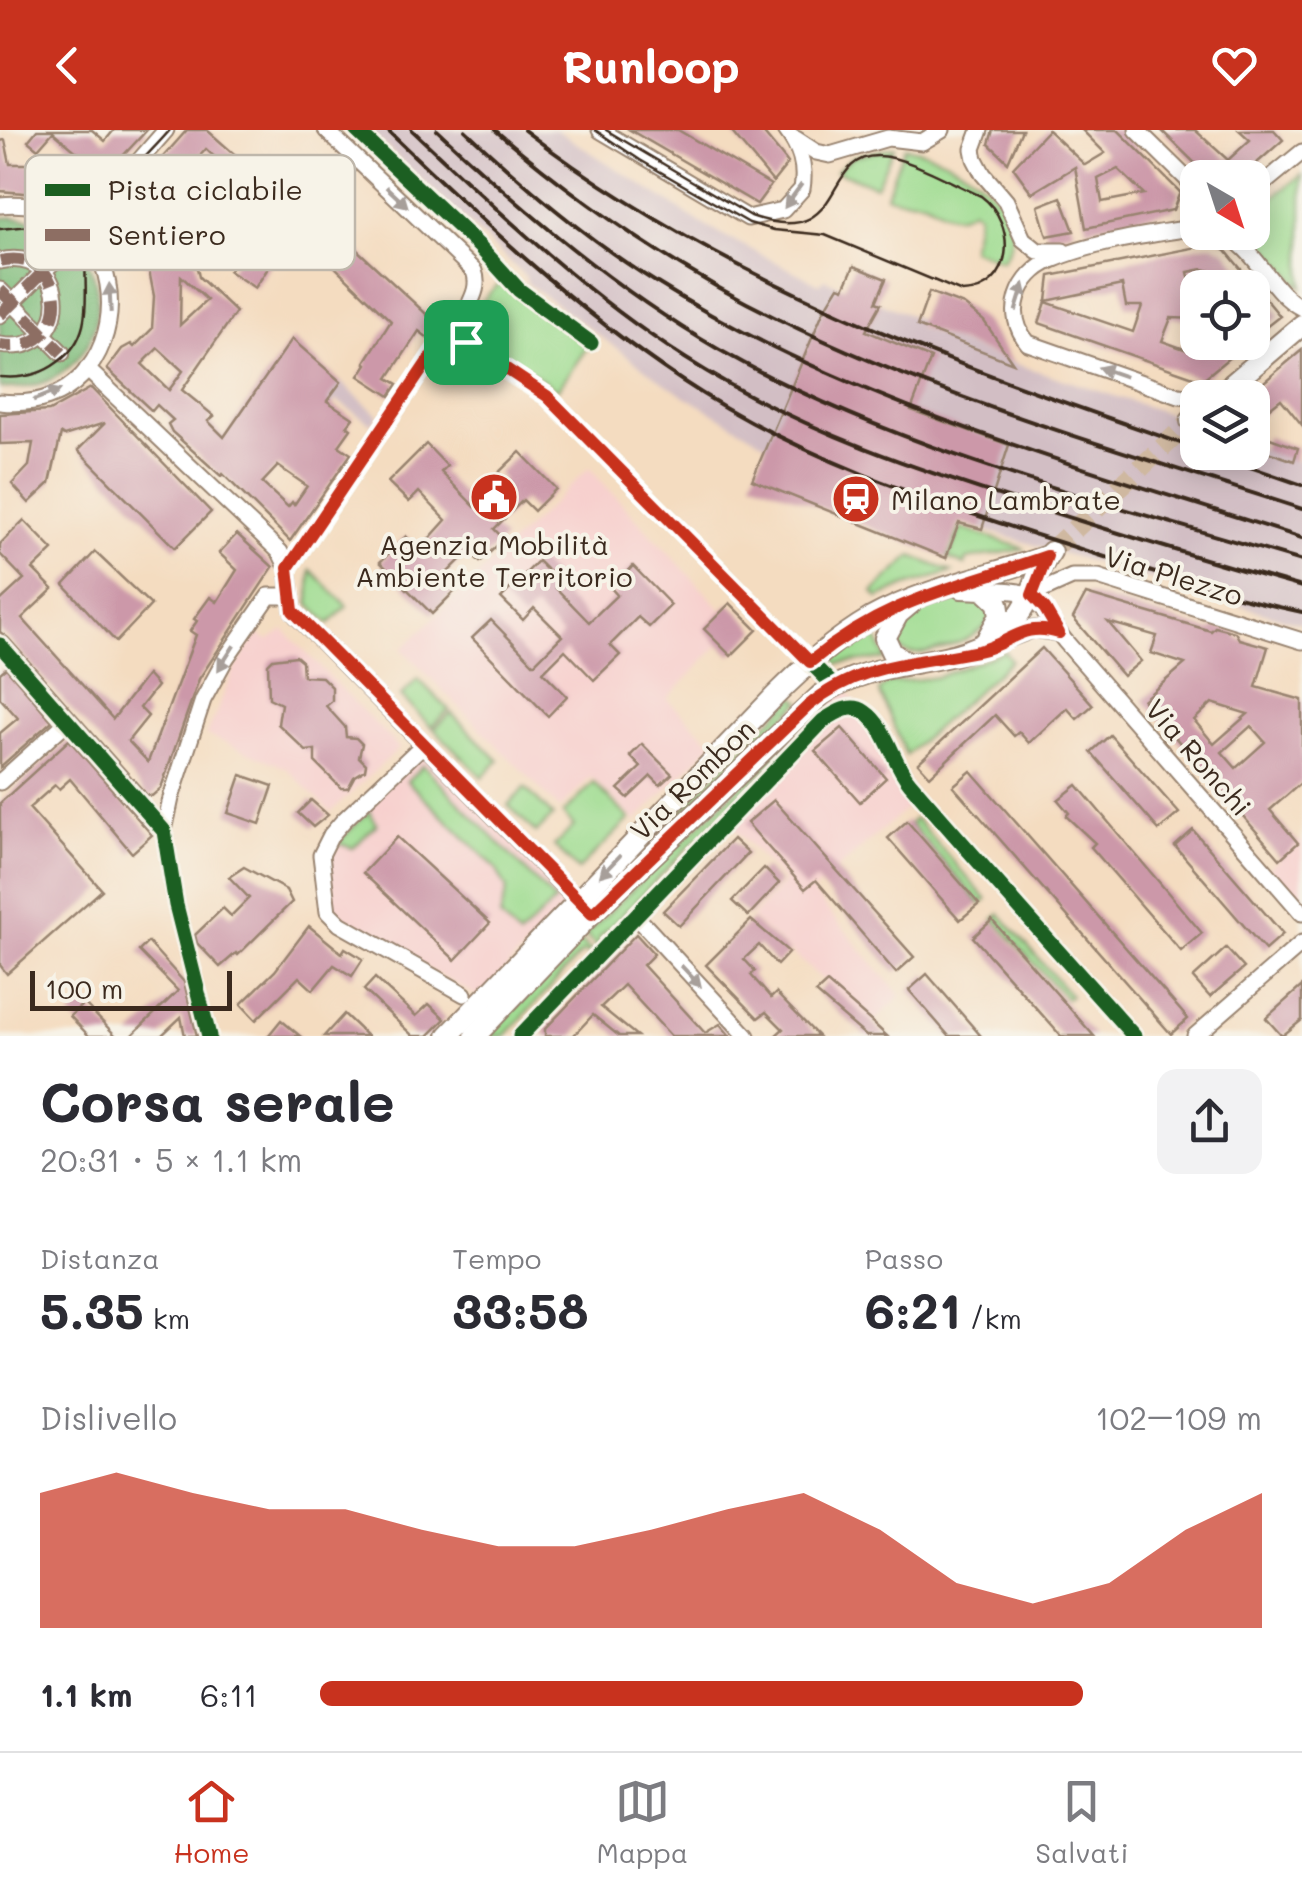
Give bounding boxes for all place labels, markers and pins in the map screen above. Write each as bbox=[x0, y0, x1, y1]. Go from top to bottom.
pin bbox=[424, 300, 509, 385]
public building icon: Agenzia Mobilità Ambiente Territorio bbox=[468, 471, 520, 523]
station icon: Milano Lambrate bbox=[830, 473, 882, 525]
place label: Milano Lambrate bbox=[891, 481, 1121, 517]
place label: Agenzia Mobilità Ambiente Territorio bbox=[355, 526, 633, 594]

